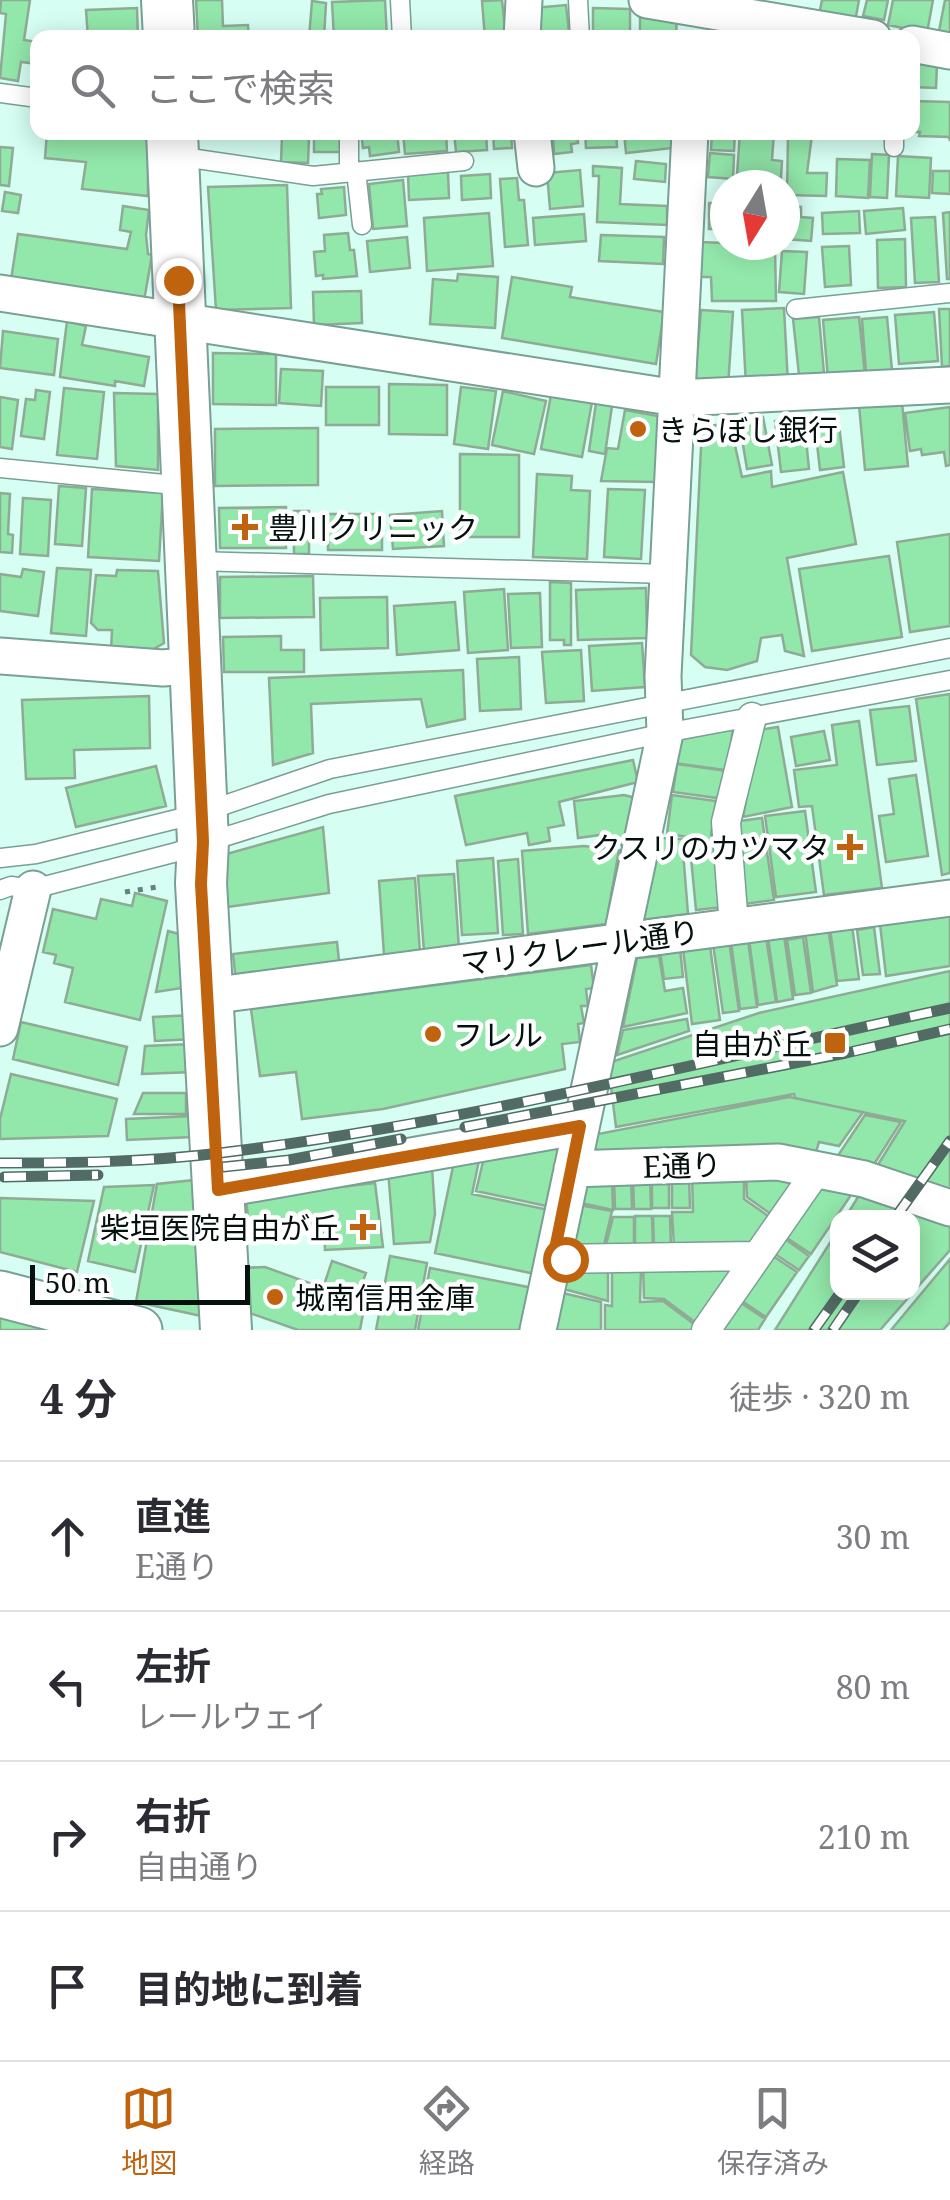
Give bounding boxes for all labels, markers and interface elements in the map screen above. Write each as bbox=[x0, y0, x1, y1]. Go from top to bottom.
search box bbox=[30, 30, 920, 140]
icon: search bbox=[65, 58, 120, 113]
text: ここで検索 bbox=[145, 61, 335, 113]
north arrow bbox=[710, 170, 800, 260]
route end bbox=[156, 258, 202, 304]
place label: きらぼし銀行 bbox=[658, 409, 838, 450]
marker: きらぼし銀行 bbox=[627, 418, 649, 440]
place label: 豊川クリニック bbox=[268, 507, 478, 548]
marker: 豊川クリニック bbox=[232, 514, 258, 540]
place label: クスリのカツマタ bbox=[591, 827, 830, 868]
marker: クスリのカツマタ bbox=[839, 836, 861, 858]
street label: マリクレール通り bbox=[458, 910, 702, 984]
place label: フレル bbox=[453, 1014, 543, 1055]
marker: フレル bbox=[422, 1023, 444, 1045]
place label: 自由が丘 bbox=[692, 1023, 812, 1064]
marker: 自由が丘 bbox=[822, 1030, 848, 1056]
street label: E通り bbox=[642, 1143, 722, 1187]
place label: 柴垣医院自由が丘 bbox=[100, 1207, 340, 1248]
map controls bbox=[830, 1210, 920, 1300]
button: layers bbox=[830, 1210, 920, 1300]
marker: 柴垣医院自由が丘 bbox=[350, 1214, 376, 1240]
route start bbox=[543, 1237, 589, 1283]
scale bar bbox=[30, 1260, 250, 1304]
text: 50 m bbox=[45, 1263, 110, 1301]
place label: 城南信用金庫 bbox=[295, 1277, 475, 1318]
marker: 城南信用金庫 bbox=[264, 1286, 286, 1308]
text: 4 分 bbox=[40, 1369, 117, 1426]
text: 徒歩 · 320 m bbox=[729, 1375, 910, 1418]
text: 直進 bbox=[135, 1489, 211, 1541]
icon: ahead bbox=[40, 1509, 95, 1564]
text: 30 m bbox=[836, 1515, 910, 1558]
text: E通り bbox=[135, 1544, 219, 1587]
text: 左折 bbox=[135, 1639, 211, 1691]
icon: left bbox=[40, 1659, 95, 1714]
text: 80 m bbox=[836, 1665, 910, 1708]
text: レールウェイ bbox=[135, 1694, 327, 1737]
text: 右折 bbox=[135, 1789, 211, 1841]
icon: right bbox=[40, 1809, 95, 1864]
text: 210 m bbox=[818, 1815, 910, 1858]
text: 自由通り bbox=[135, 1844, 263, 1887]
icon: arrive bbox=[40, 1959, 95, 2014]
text: 目的地に到着 bbox=[135, 1962, 363, 2014]
tab: 地図 bbox=[121, 2081, 177, 2181]
tab: 経路 bbox=[419, 2081, 475, 2181]
tab: 保存済み bbox=[717, 2081, 829, 2181]

